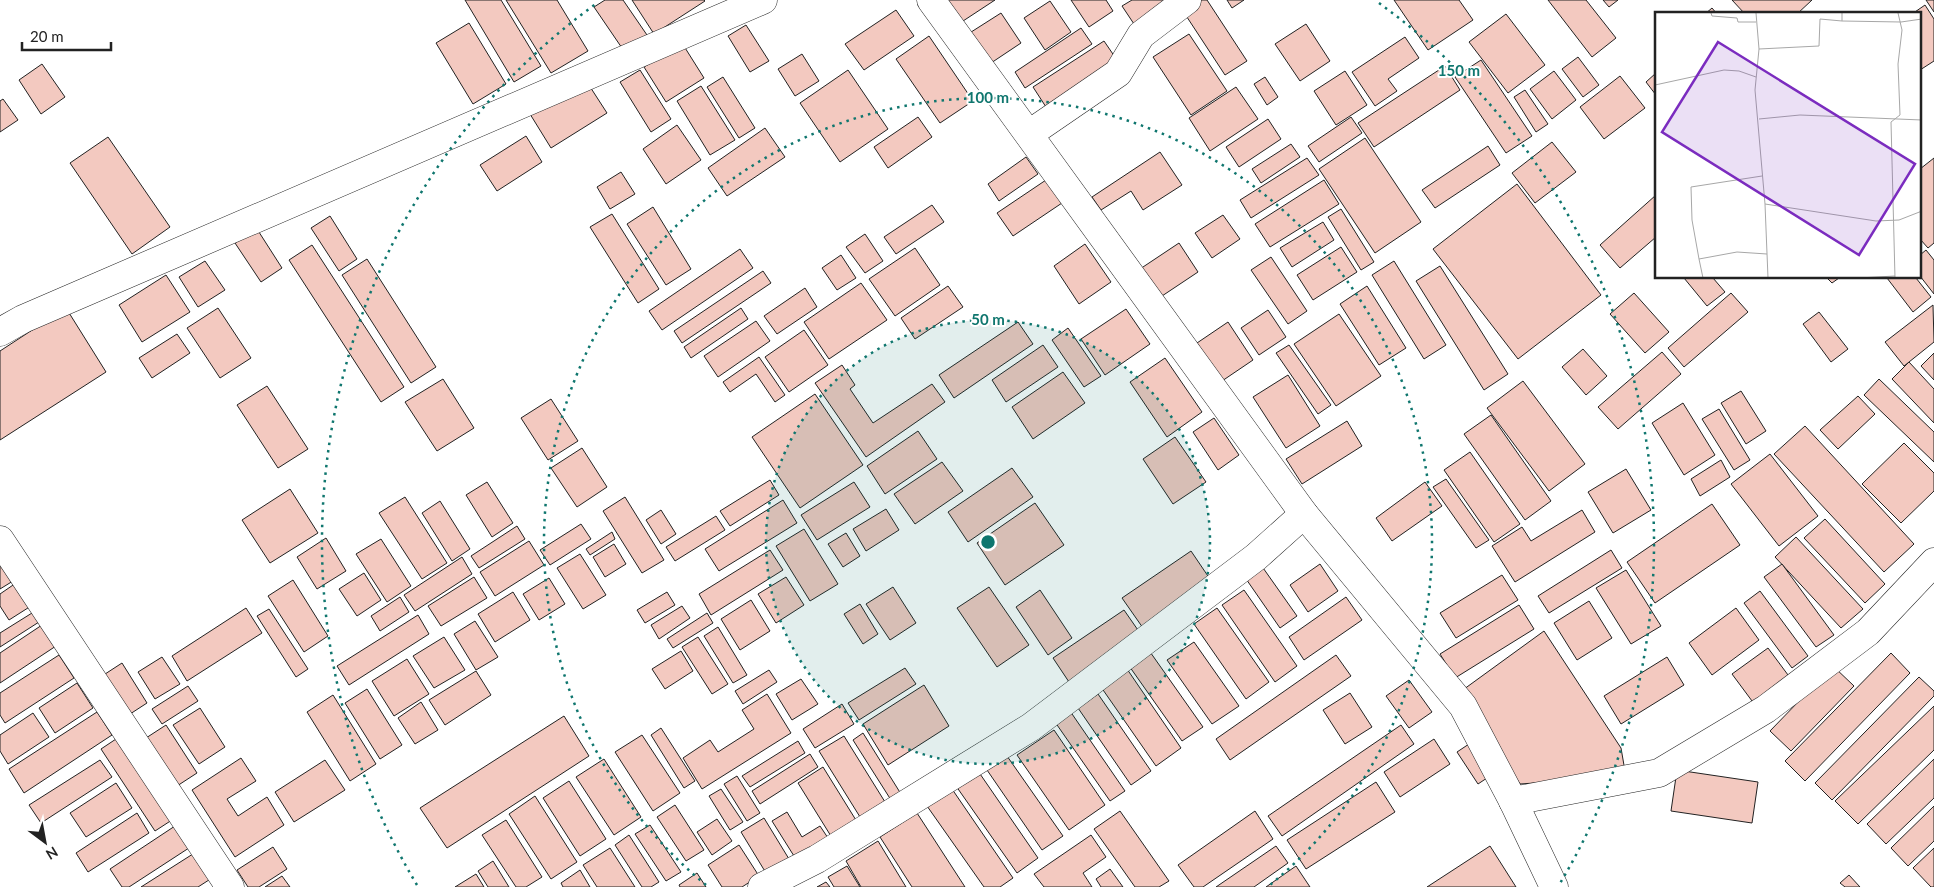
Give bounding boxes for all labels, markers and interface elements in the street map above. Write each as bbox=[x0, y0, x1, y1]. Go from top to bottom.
inset map bbox=[1655, 12, 1922, 279]
scale bar bbox=[22, 20, 111, 52]
text: 20 m bbox=[30, 27, 64, 45]
text: 150 m bbox=[1438, 61, 1480, 79]
text: 100 m bbox=[967, 88, 1009, 106]
text: 50 m bbox=[971, 310, 1005, 328]
centre of rings bbox=[979, 533, 997, 551]
north arrow bbox=[20, 817, 70, 867]
text: N bbox=[43, 843, 61, 864]

